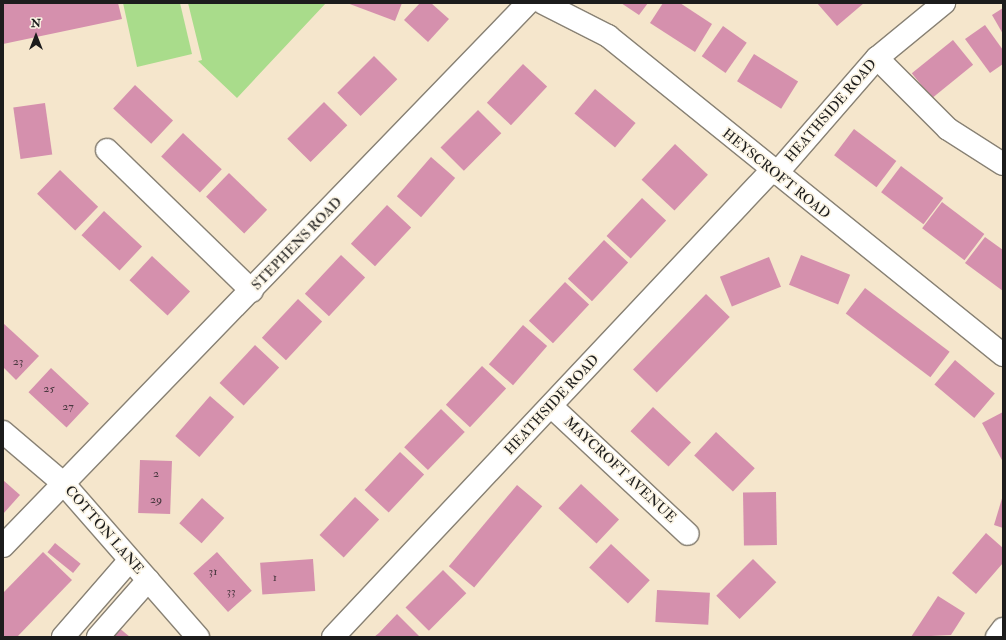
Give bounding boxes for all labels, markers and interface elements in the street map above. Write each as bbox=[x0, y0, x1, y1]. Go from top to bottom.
north arrow bbox=[16, 16, 56, 56]
text: N bbox=[31, 17, 41, 30]
street label: HEATHSIDE ROAD bbox=[782, 56, 880, 166]
street label: HEYSCROFT ROAD bbox=[719, 125, 833, 223]
street label: STEPHENS ROAD bbox=[248, 194, 346, 294]
street label: HEATHSIDE ROAD bbox=[501, 351, 603, 459]
house number: 23 bbox=[13, 355, 23, 369]
house number: 25 bbox=[43, 382, 55, 396]
house number: 27 bbox=[62, 400, 74, 414]
street label: MAYCROFT AVENUE bbox=[560, 414, 680, 526]
house number: 2 bbox=[153, 467, 159, 481]
street label: COTTON LANE bbox=[61, 483, 147, 577]
house number: 29 bbox=[150, 493, 162, 507]
house number: 31 bbox=[209, 565, 217, 579]
house number: 1 bbox=[273, 571, 277, 585]
house number: 33 bbox=[226, 585, 236, 599]

